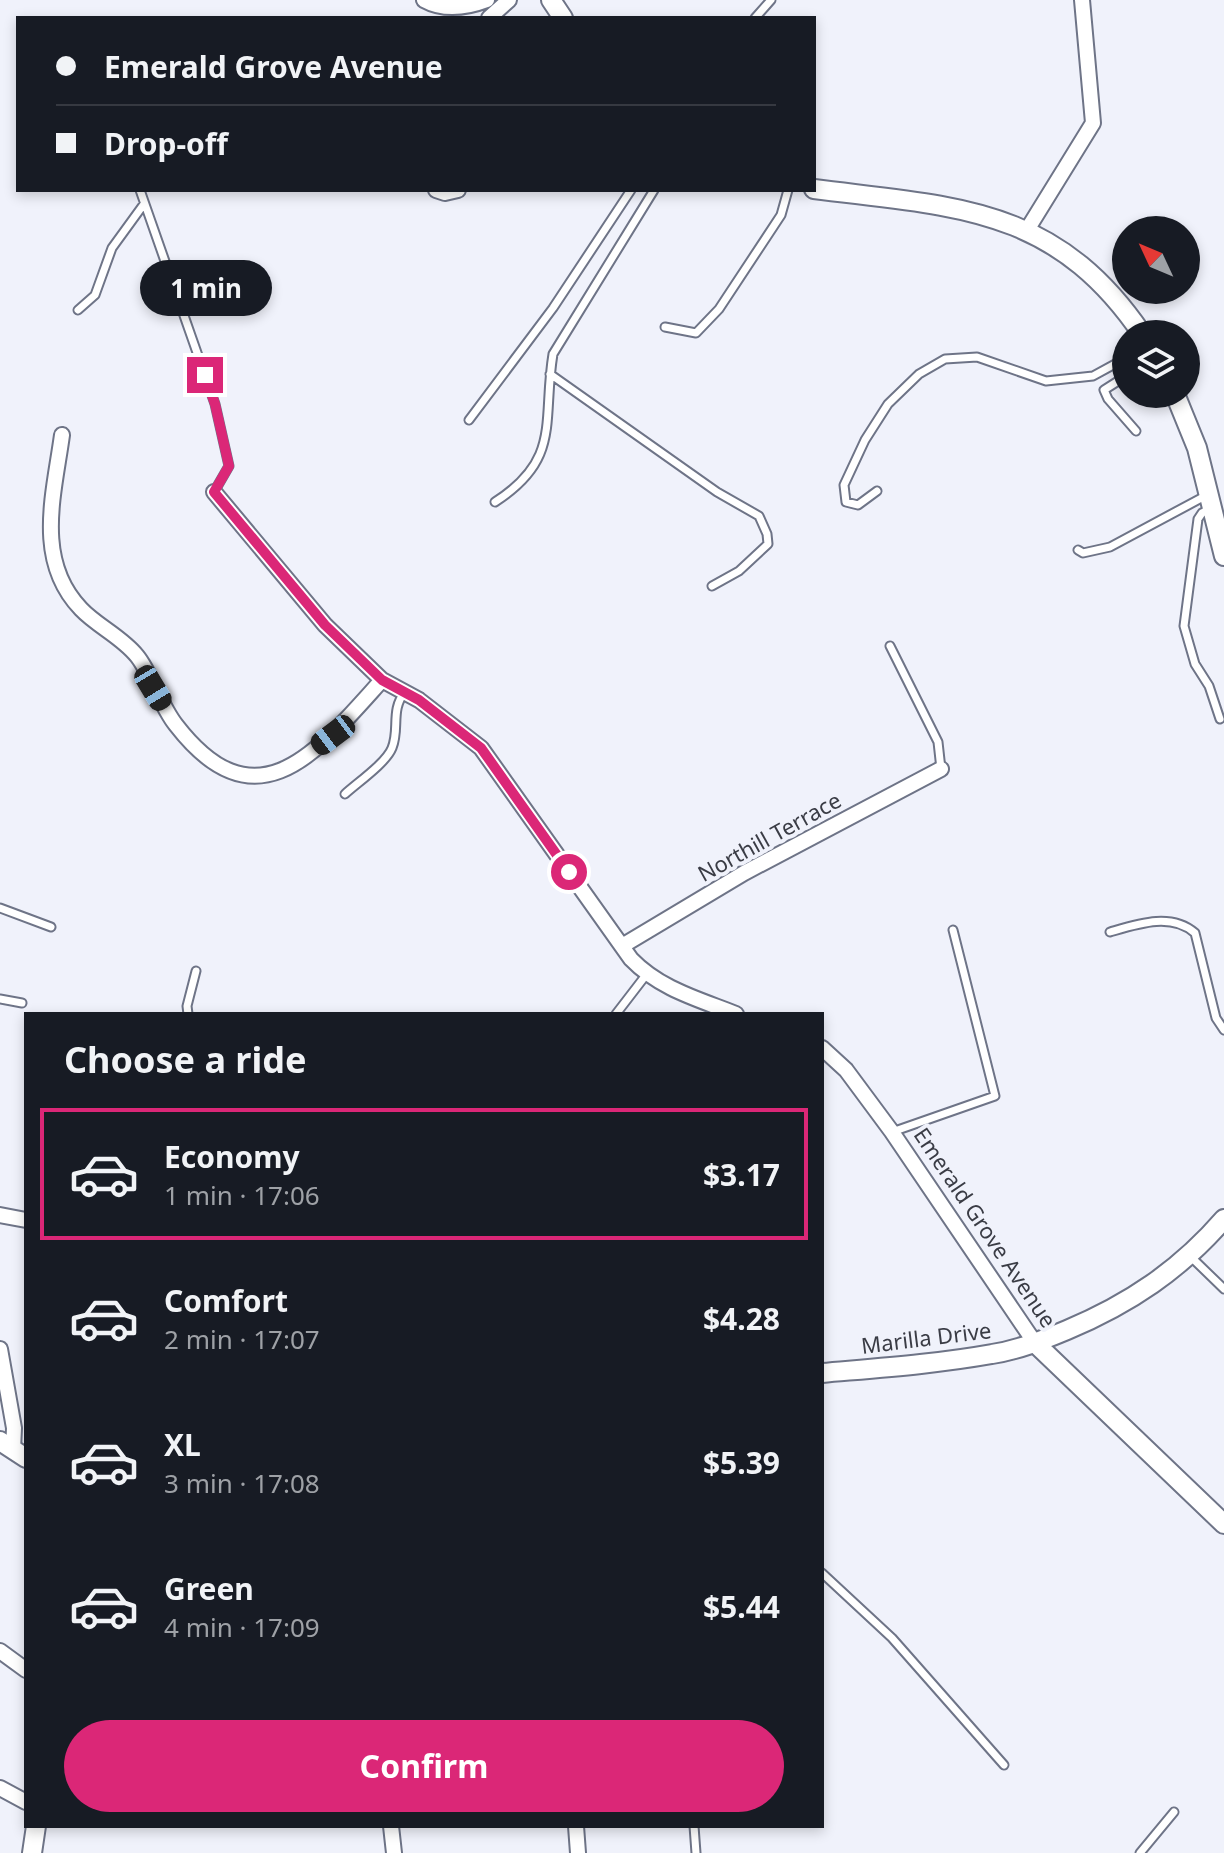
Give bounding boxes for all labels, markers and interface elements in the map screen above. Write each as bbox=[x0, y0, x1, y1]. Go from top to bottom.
text: Emerald Grove Avenue bbox=[104, 46, 443, 87]
text: Drop-off bbox=[104, 123, 228, 164]
north arrow bbox=[1112, 216, 1200, 304]
map controls bbox=[1112, 216, 1200, 408]
callout: 1 min bbox=[139, 259, 271, 315]
text: 1 min bbox=[170, 270, 242, 306]
button: layers bbox=[1112, 320, 1200, 408]
route end bbox=[187, 357, 223, 393]
car bbox=[130, 661, 176, 715]
car bbox=[307, 711, 359, 759]
street label: Northill Terrace bbox=[692, 784, 846, 888]
route start bbox=[551, 854, 587, 890]
text: Choose a ride bbox=[64, 1035, 306, 1084]
street label: Emerald Grove Avenue bbox=[908, 1121, 1064, 1333]
text: Economy bbox=[164, 1136, 300, 1177]
icon: car bbox=[68, 1138, 140, 1210]
text: $3.17 bbox=[703, 1154, 780, 1195]
text: 1 min · 17:06 bbox=[164, 1177, 320, 1213]
text: Comfort bbox=[164, 1280, 288, 1321]
icon: car bbox=[68, 1282, 140, 1354]
text: $4.28 bbox=[703, 1298, 780, 1339]
street label: Marilla Drive bbox=[859, 1314, 993, 1360]
text: 2 min · 17:07 bbox=[164, 1321, 320, 1357]
text: XL bbox=[164, 1424, 201, 1465]
icon: car bbox=[68, 1426, 140, 1498]
text: $5.39 bbox=[703, 1442, 780, 1483]
text: 3 min · 17:08 bbox=[164, 1465, 320, 1501]
text: Green bbox=[164, 1568, 254, 1609]
icon: car bbox=[68, 1570, 140, 1642]
text: $5.44 bbox=[703, 1586, 780, 1627]
text: 4 min · 17:09 bbox=[164, 1609, 320, 1645]
button: Confirm bbox=[64, 1720, 784, 1812]

